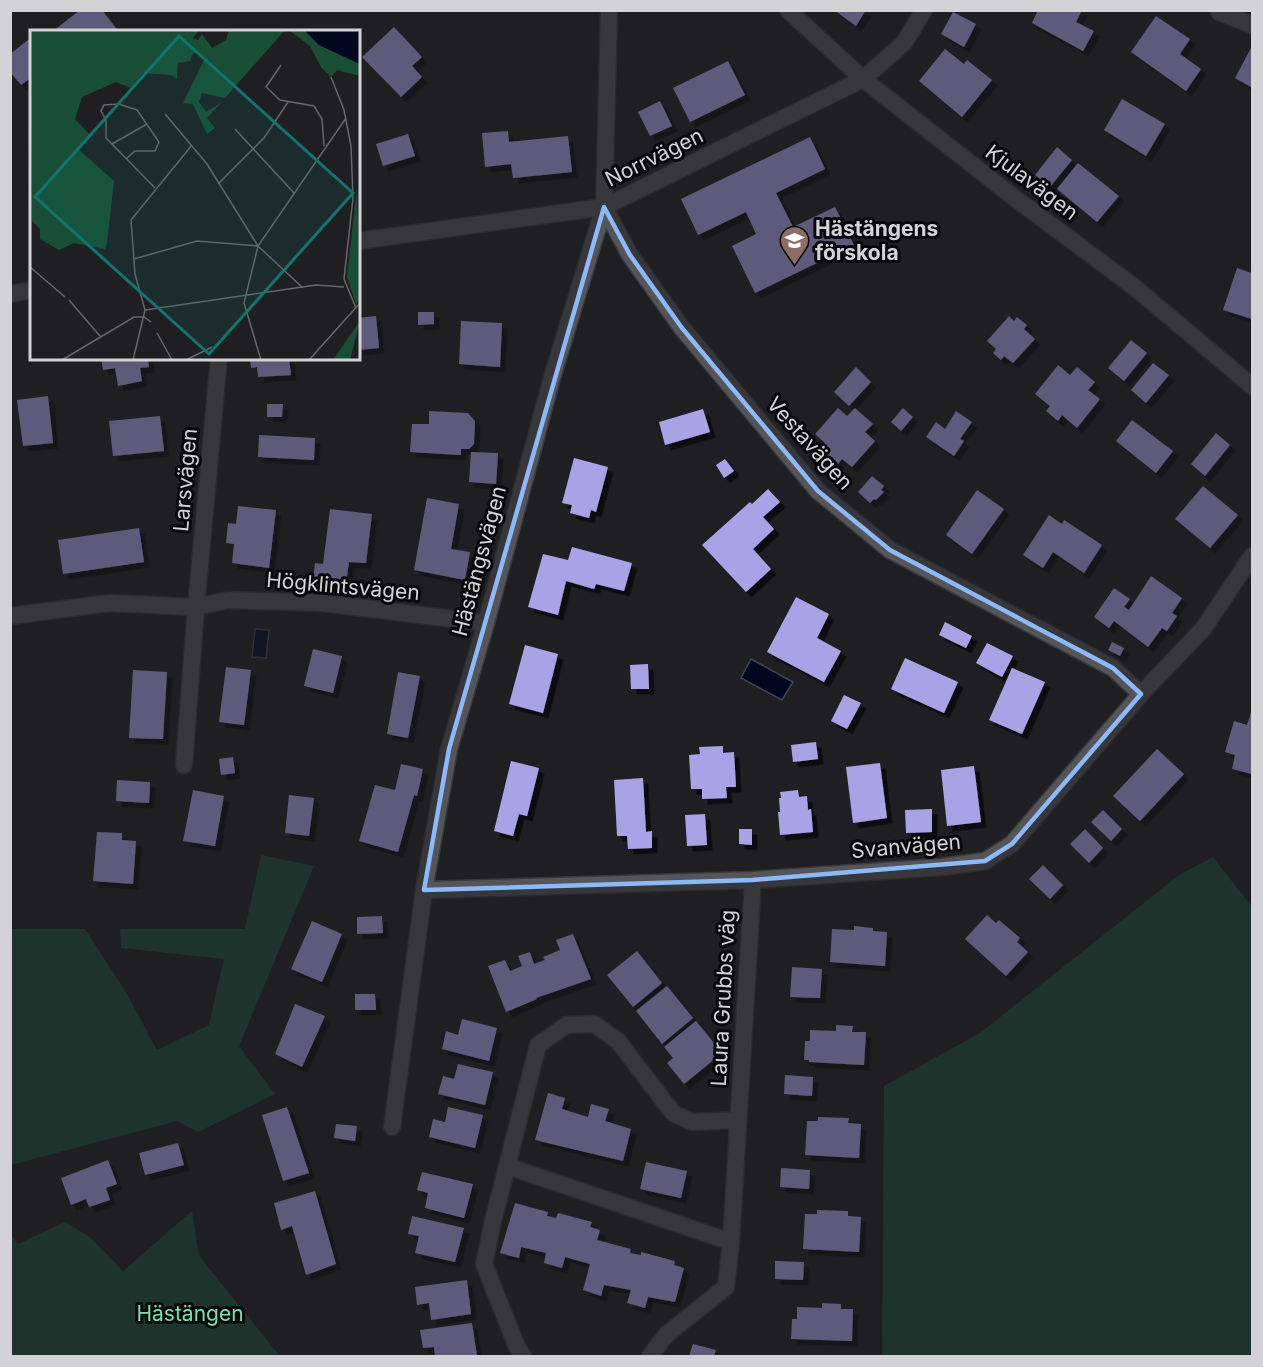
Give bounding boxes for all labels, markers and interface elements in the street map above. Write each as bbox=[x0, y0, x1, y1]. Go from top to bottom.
inset map bbox=[30, 30, 360, 360]
street label: Norrvägen bbox=[601, 123, 707, 191]
street label: Kjulavägen bbox=[981, 139, 1083, 225]
place label: Hästängens förskola bbox=[815, 216, 938, 265]
school or university icon: Hästängens förskola bbox=[778, 224, 810, 266]
street label: Vestavägen bbox=[762, 391, 858, 495]
street label: Larsvägen bbox=[168, 427, 202, 533]
street label: Hästängsvägen bbox=[447, 483, 511, 639]
street label: Högklintsvägen bbox=[265, 567, 421, 605]
street label: Svanvägen bbox=[850, 829, 962, 863]
street label: Laura Grubbs väg bbox=[706, 909, 740, 1087]
park label: Hästängen bbox=[136, 1301, 244, 1326]

